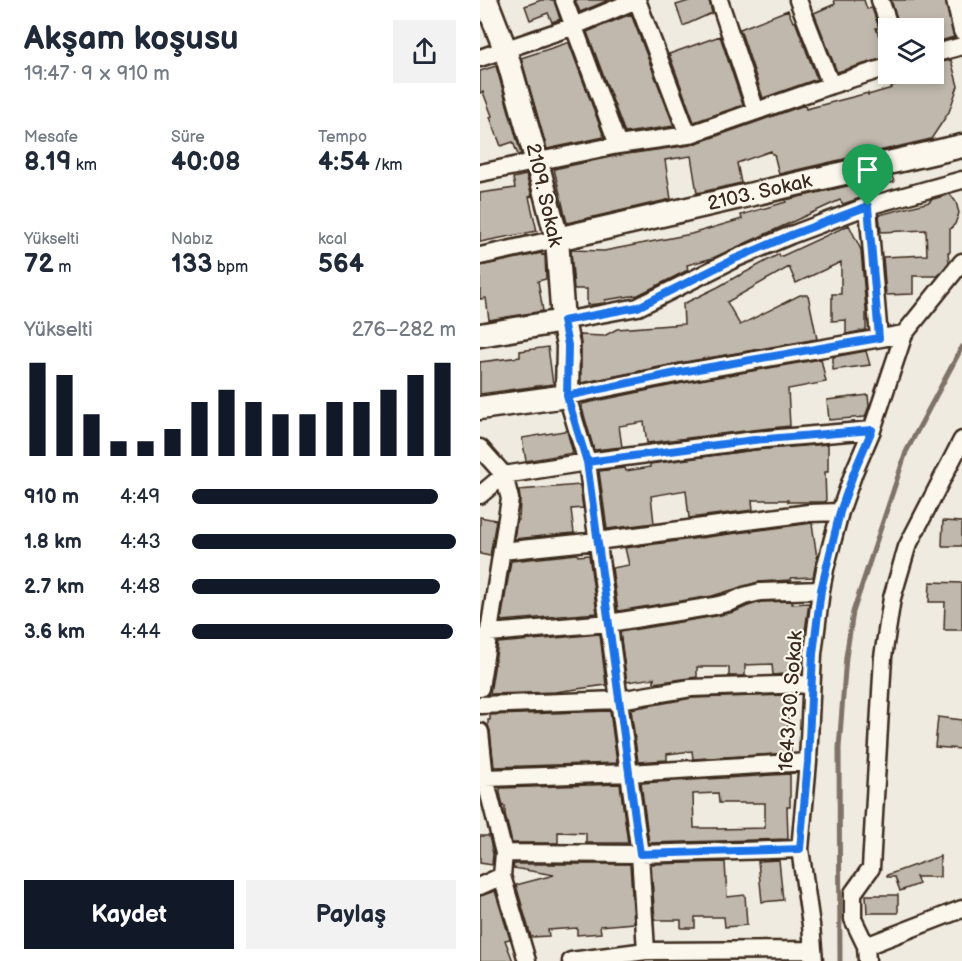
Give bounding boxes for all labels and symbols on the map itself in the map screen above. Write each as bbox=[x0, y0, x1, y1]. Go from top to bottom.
street label: 2109. Sokak bbox=[520, 141, 568, 249]
pin bbox=[842, 144, 893, 206]
street label: 2103. Sokak bbox=[705, 169, 814, 216]
street label: 1643/30. Sokak bbox=[774, 630, 808, 772]

